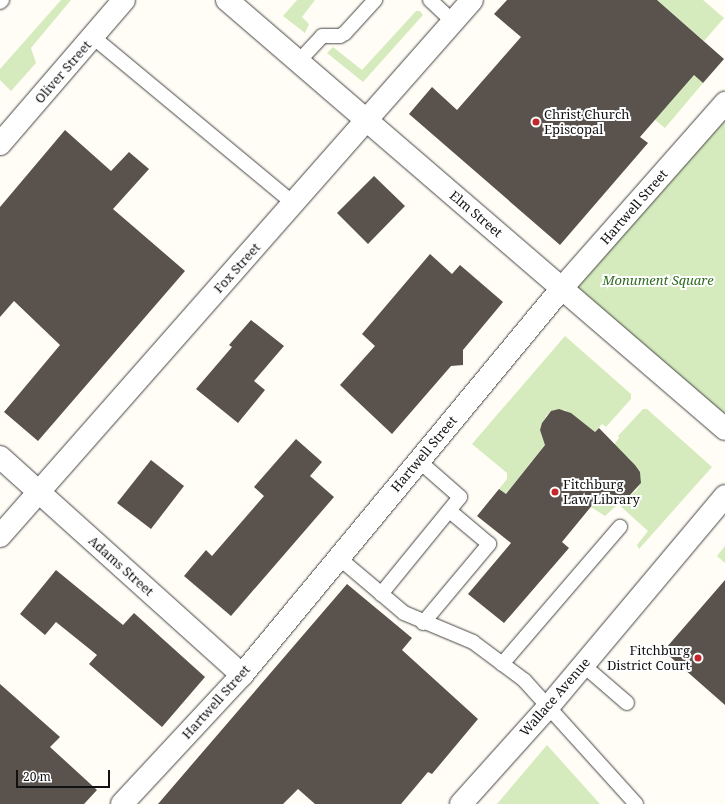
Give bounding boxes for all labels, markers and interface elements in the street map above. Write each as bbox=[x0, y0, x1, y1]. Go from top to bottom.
street label: Oliver Street bbox=[32, 37, 94, 107]
place label: Christ Church Episcopal bbox=[544, 107, 630, 138]
marker: Christ Church Episcopal bbox=[531, 117, 541, 127]
street label: Hartwell Street bbox=[597, 166, 671, 248]
street label: Elm Street bbox=[446, 187, 506, 241]
street label: Fox Street bbox=[211, 240, 263, 296]
park label: Monument Square bbox=[602, 272, 714, 288]
street label: Hartwell Street bbox=[388, 413, 460, 495]
place label: Fitchburg Law Library bbox=[563, 477, 640, 508]
marker: Fitchburg Law Library bbox=[550, 487, 560, 497]
street label: Adams Street bbox=[85, 533, 157, 599]
place label: Fitchburg District Court bbox=[607, 643, 690, 674]
marker: Fitchburg District Court bbox=[693, 653, 703, 663]
street label: Wallace Avenue bbox=[517, 655, 593, 739]
street label: Hartwell Street bbox=[179, 662, 253, 742]
scale bar bbox=[18, 762, 112, 788]
text: 20 m bbox=[23, 768, 51, 785]

